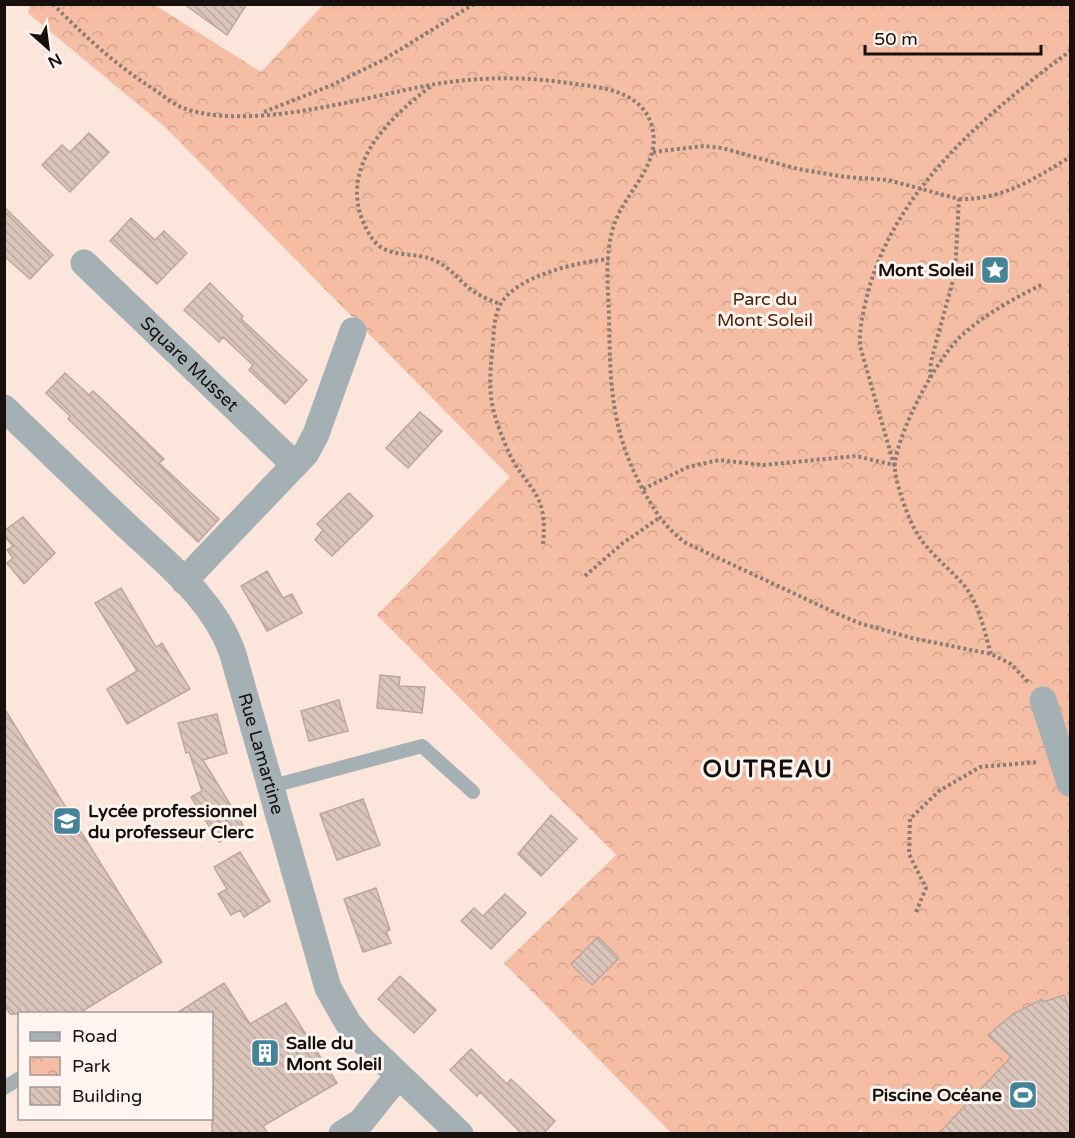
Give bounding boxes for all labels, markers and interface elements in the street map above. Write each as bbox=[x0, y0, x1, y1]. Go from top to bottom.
north arrow bbox=[18, 18, 78, 78]
scale bar bbox=[865, 18, 1040, 56]
text: 50 m bbox=[874, 28, 918, 50]
text: N bbox=[44, 49, 65, 72]
place icon: Mont Soleil bbox=[979, 254, 1011, 286]
place label: Mont Soleil bbox=[878, 259, 974, 281]
park label: Parc du Mont Soleil bbox=[717, 288, 813, 331]
street label: Square Musset bbox=[136, 312, 243, 416]
street label: Rue Lamartine bbox=[233, 690, 289, 817]
district label: OUTREAU bbox=[703, 755, 833, 784]
place label: Lycée professionnel du professeur Clerc bbox=[88, 800, 257, 843]
school or university icon: Lycée professionnel du professeur Clerc bbox=[51, 805, 83, 837]
legend bbox=[18, 1012, 213, 1120]
text: Road bbox=[72, 1025, 117, 1047]
place label: Salle du Mont Soleil bbox=[286, 1032, 382, 1075]
building icon: Salle du Mont Soleil bbox=[249, 1037, 281, 1069]
text: Park bbox=[72, 1055, 111, 1077]
sports icon: Piscine Océane bbox=[1007, 1079, 1039, 1111]
place label: Piscine Océane bbox=[872, 1084, 1002, 1106]
text: Building bbox=[72, 1085, 142, 1107]

